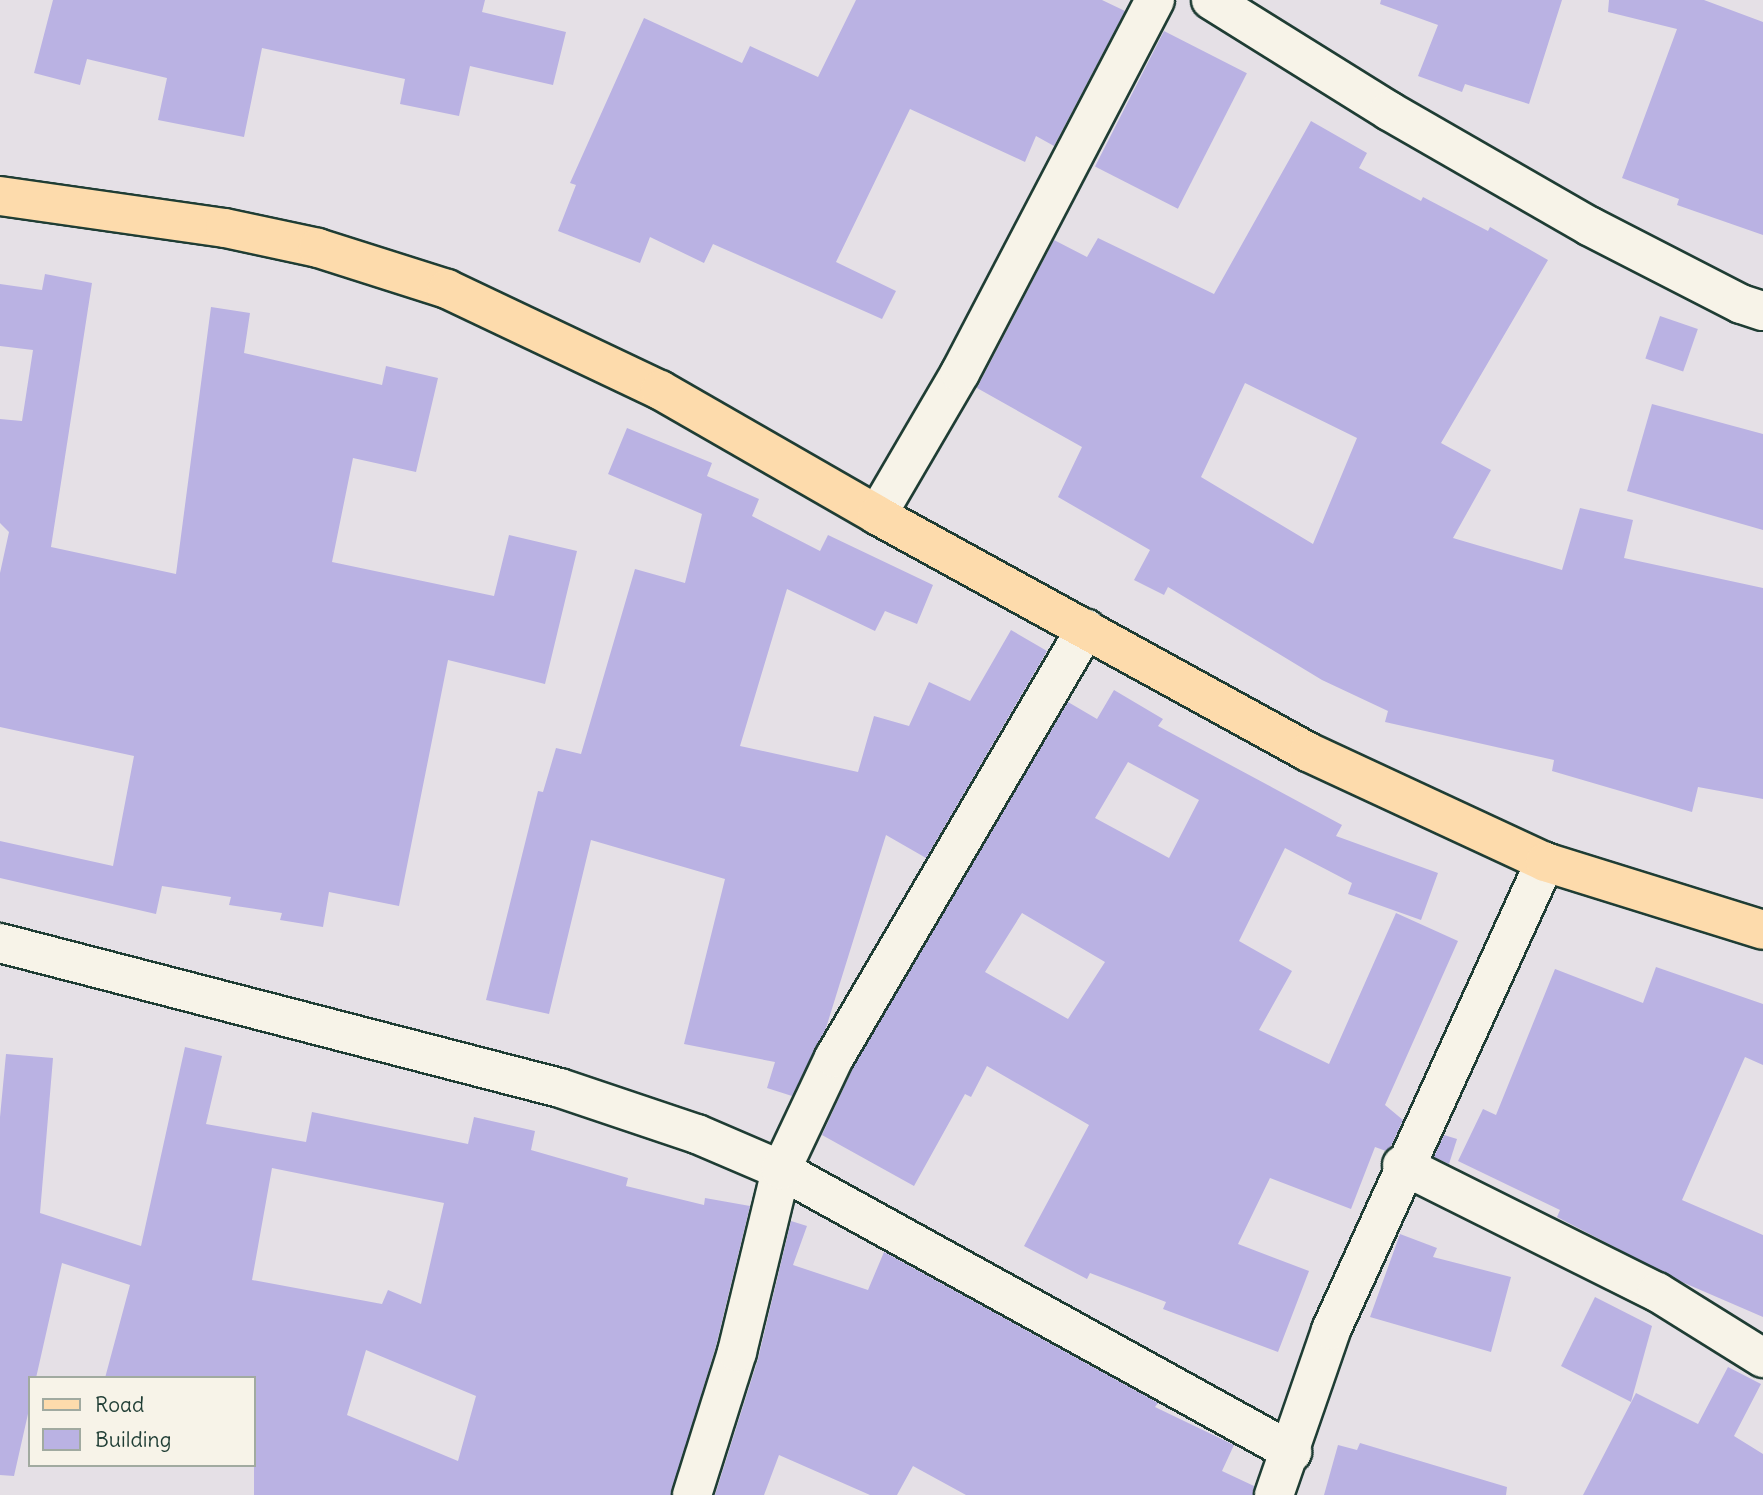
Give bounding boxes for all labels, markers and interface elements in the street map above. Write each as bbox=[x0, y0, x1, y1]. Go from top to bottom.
legend bbox=[28, 1376, 256, 1467]
text: Road bbox=[95, 1391, 144, 1418]
text: Building bbox=[95, 1426, 171, 1453]

